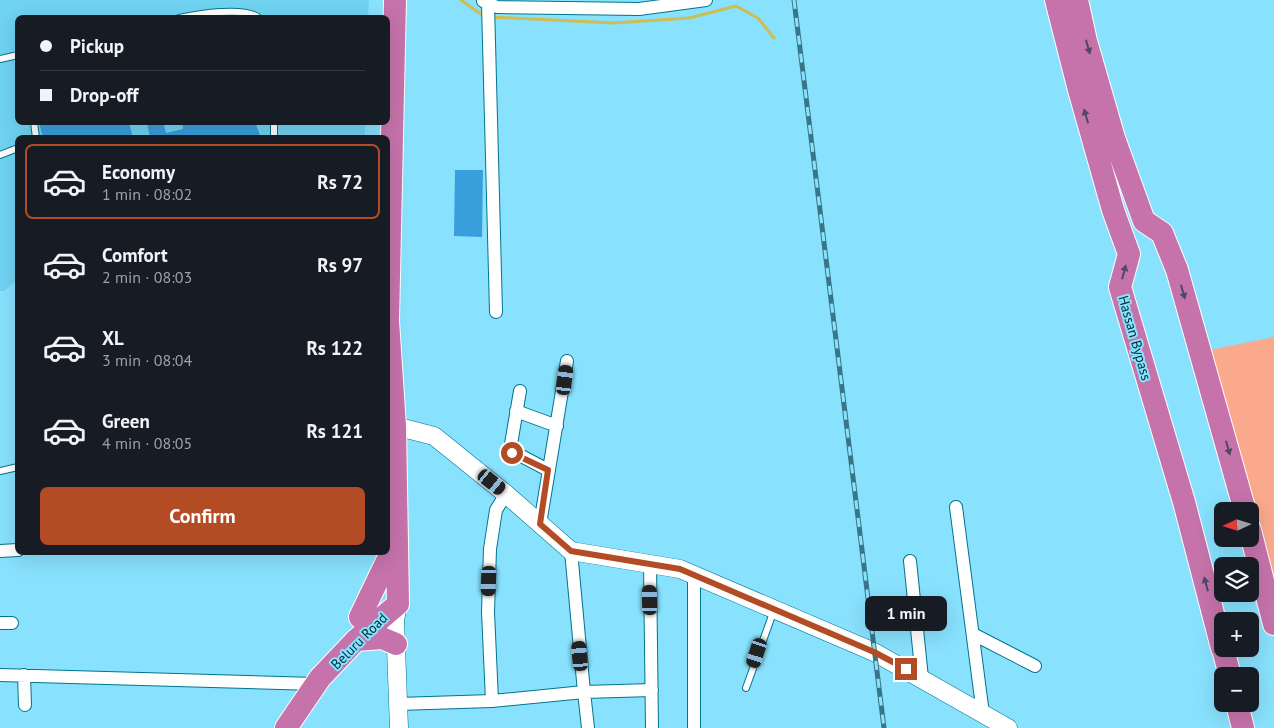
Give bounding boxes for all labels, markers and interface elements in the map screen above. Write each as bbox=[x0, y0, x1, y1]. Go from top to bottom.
text: Pickup bbox=[70, 34, 124, 58]
one-way arrow bbox=[1084, 40, 1092, 55]
text: Drop-off bbox=[70, 83, 138, 107]
one-way arrow bbox=[1082, 109, 1090, 124]
icon: car bbox=[42, 159, 87, 204]
text: Economy bbox=[102, 160, 175, 184]
text: Rs 72 bbox=[317, 170, 363, 194]
text: 1 min · 08:02 bbox=[102, 184, 192, 204]
icon: car bbox=[42, 242, 87, 287]
text: Comfort bbox=[102, 243, 168, 267]
text: Rs 97 bbox=[317, 253, 363, 277]
one-way arrow bbox=[1121, 264, 1129, 279]
text: 2 min · 08:03 bbox=[102, 267, 192, 287]
one-way arrow bbox=[1180, 284, 1188, 299]
street label: Hassan Bypass bbox=[1114, 293, 1156, 383]
icon: car bbox=[42, 325, 87, 370]
text: XL bbox=[102, 326, 124, 350]
text: Rs 122 bbox=[306, 336, 363, 360]
text: 3 min · 08:04 bbox=[102, 350, 192, 370]
car bbox=[555, 364, 574, 396]
icon: car bbox=[42, 408, 87, 453]
text: Green bbox=[102, 409, 150, 433]
text: Rs 121 bbox=[306, 419, 363, 443]
text: 4 min · 08:05 bbox=[102, 433, 192, 453]
one-way arrow bbox=[1224, 440, 1232, 456]
route start bbox=[501, 442, 523, 464]
car bbox=[475, 467, 508, 497]
button: Confirm bbox=[40, 487, 365, 545]
north arrow bbox=[1214, 502, 1259, 548]
map controls bbox=[1214, 502, 1259, 712]
button: layers bbox=[1214, 557, 1259, 602]
car bbox=[480, 566, 497, 596]
one-way arrow bbox=[1201, 577, 1209, 592]
car bbox=[642, 585, 657, 615]
callout: 1 min bbox=[865, 596, 947, 632]
text: 1 min bbox=[886, 603, 926, 623]
street label: Beluru Road bbox=[327, 609, 391, 673]
button: + bbox=[1214, 612, 1259, 657]
car bbox=[745, 636, 768, 670]
car bbox=[571, 640, 588, 672]
route end bbox=[895, 658, 917, 680]
button: − bbox=[1214, 667, 1259, 712]

